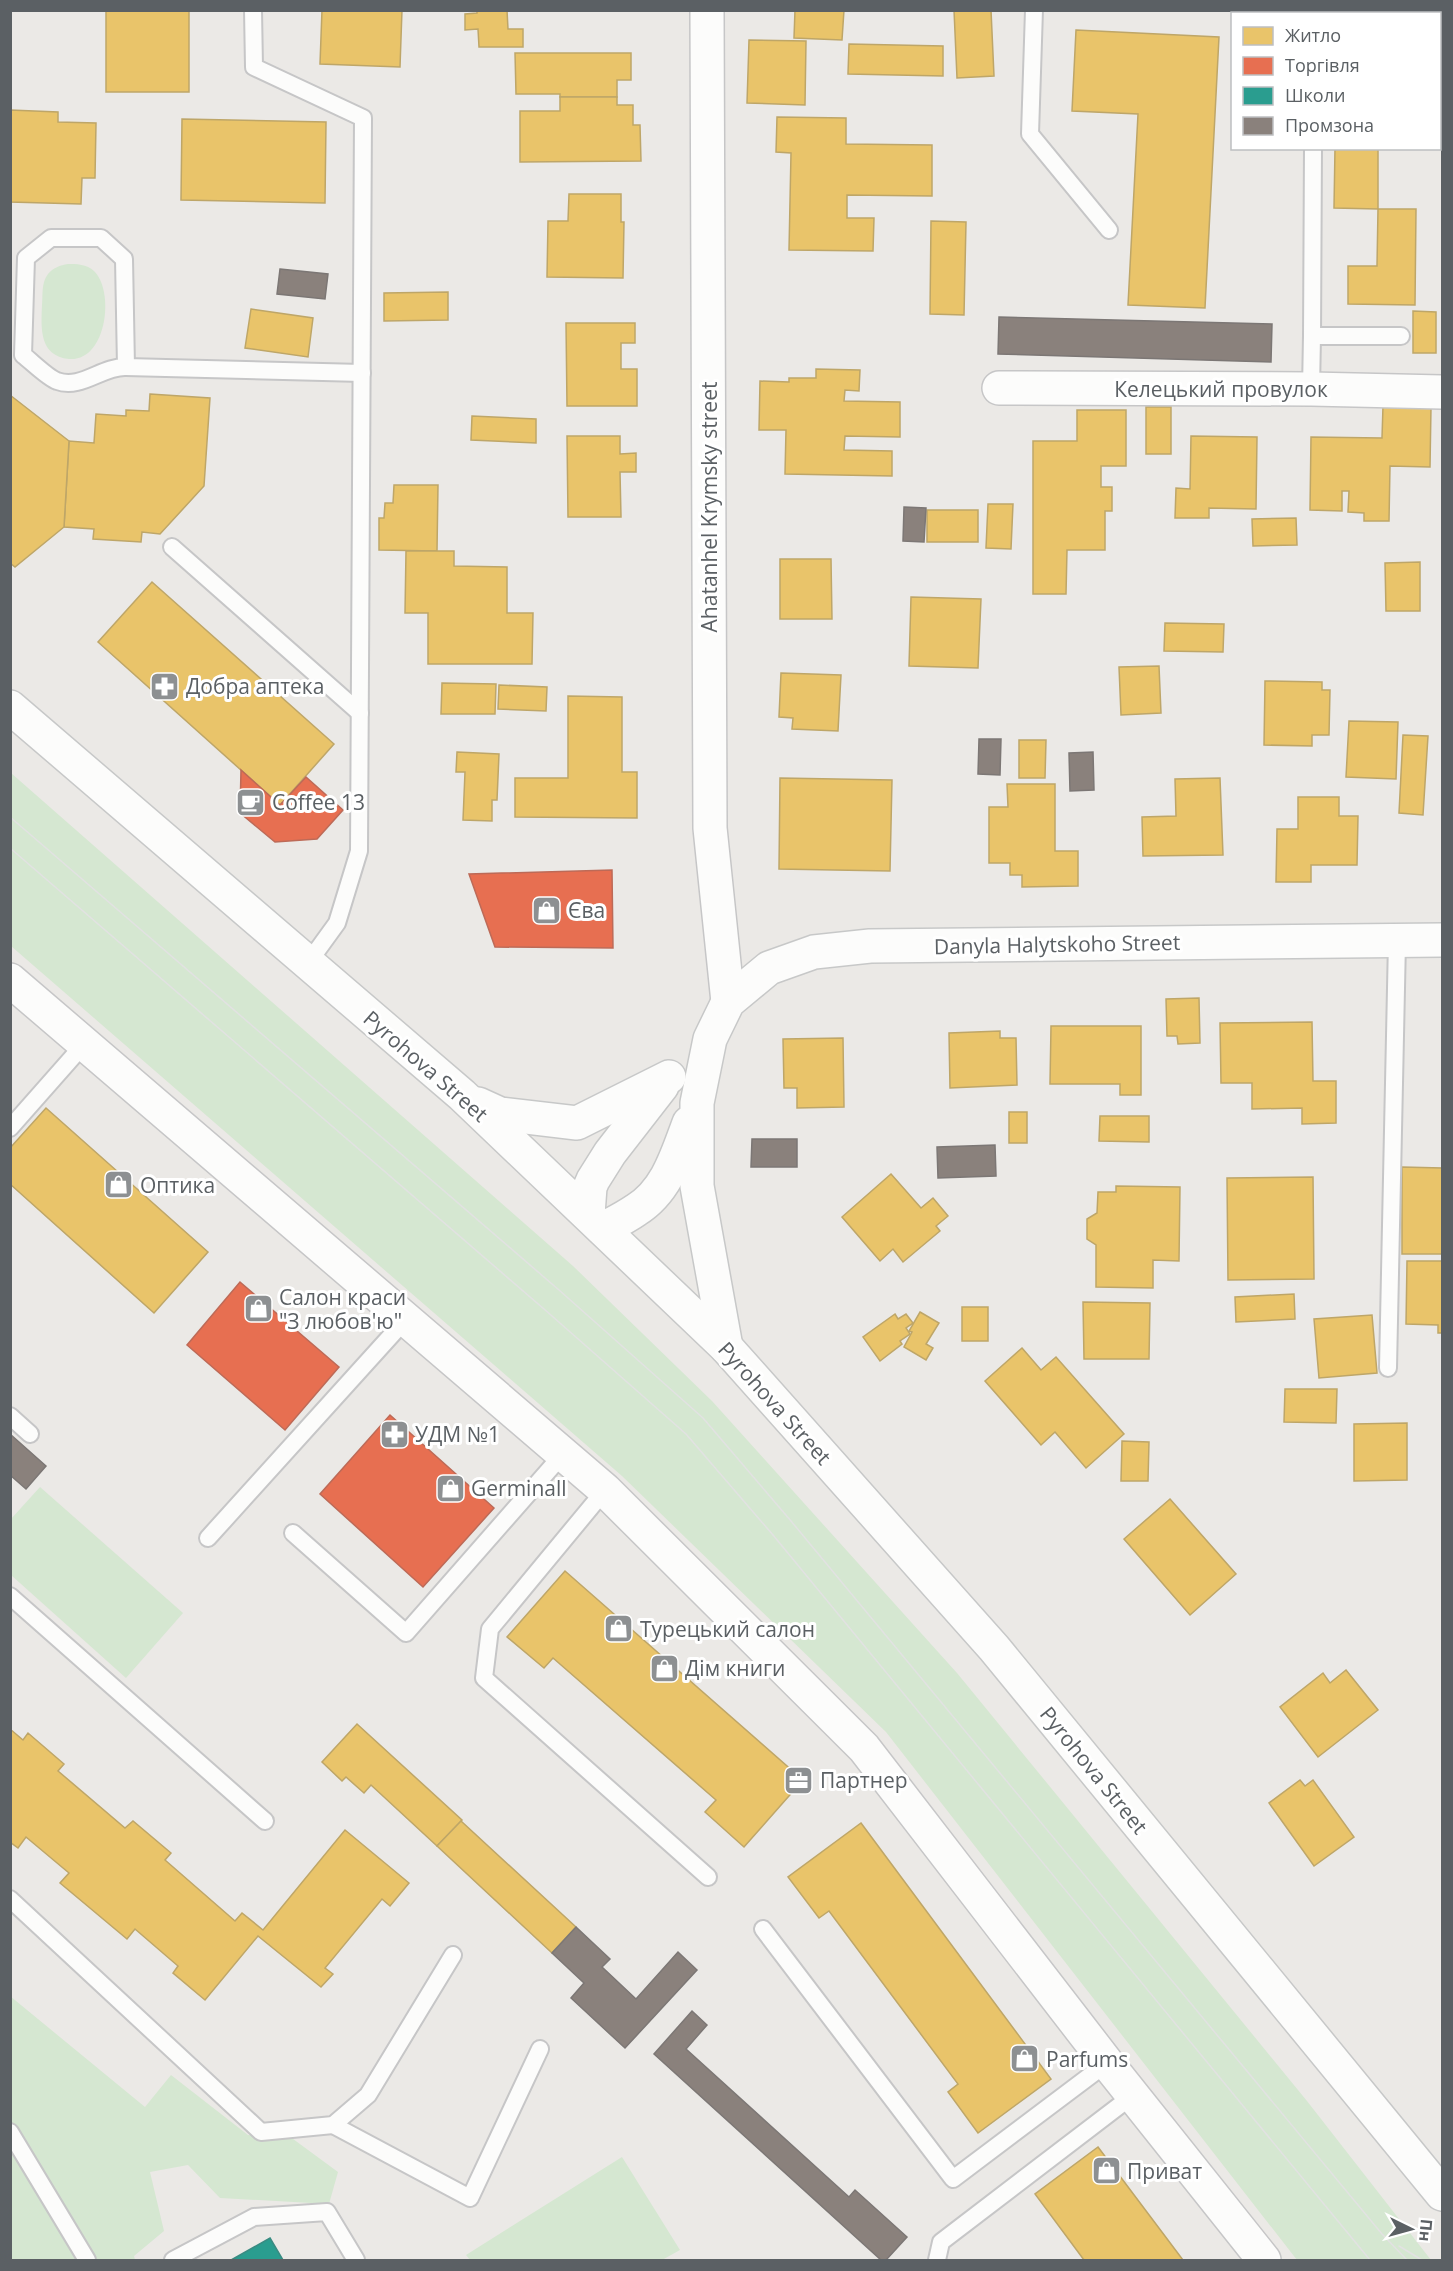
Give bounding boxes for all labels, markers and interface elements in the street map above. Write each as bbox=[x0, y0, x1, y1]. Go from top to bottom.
legend bbox=[1231, 12, 1441, 150]
text: Житло bbox=[1285, 23, 1341, 47]
text: Торгівля bbox=[1285, 53, 1360, 77]
text: Школи bbox=[1285, 83, 1345, 107]
text: Промзона bbox=[1285, 113, 1374, 137]
street label: Келецький провулок bbox=[1114, 375, 1328, 403]
street label: Ahatanhel Krymsky street bbox=[695, 382, 723, 632]
pharmacy icon: Добра аптека bbox=[149, 670, 181, 702]
place label: Добра аптека bbox=[186, 672, 324, 700]
cafe icon: Coffee 13 bbox=[235, 786, 267, 818]
place label: Coffee 13 bbox=[272, 788, 365, 816]
shop icon: Єва bbox=[531, 894, 563, 926]
place label: Єва bbox=[568, 896, 605, 924]
street label: Danyla Halytskoho Street bbox=[934, 928, 1180, 960]
street label: Pyrohova Street bbox=[358, 1004, 494, 1128]
shop icon: Оптика bbox=[103, 1169, 135, 1201]
place label: Оптика bbox=[140, 1171, 215, 1199]
place label: Салон краси "З любов'ю" bbox=[279, 1283, 406, 1335]
shop icon: Салон краси "З любов'ю" bbox=[242, 1293, 274, 1325]
street label: Pyrohova Street bbox=[712, 1336, 838, 1470]
pharmacy icon: УДМ №1 bbox=[378, 1418, 410, 1450]
place label: УДМ №1 bbox=[415, 1420, 500, 1448]
shop icon: Germinall bbox=[434, 1472, 466, 1504]
place label: Germinall bbox=[471, 1474, 567, 1502]
shop icon: Турецький салон bbox=[603, 1613, 635, 1645]
place label: Турецький салон bbox=[640, 1615, 815, 1643]
shop icon: Дім книги bbox=[648, 1652, 680, 1684]
place label: Дім книги bbox=[685, 1654, 785, 1682]
street label: Pyrohova Street bbox=[1034, 1701, 1154, 1839]
office icon: Партнер bbox=[783, 1764, 815, 1796]
place label: Партнер bbox=[820, 1766, 908, 1794]
shop icon: Parfums bbox=[1009, 2043, 1041, 2075]
place label: Parfums bbox=[1046, 2045, 1128, 2073]
shop icon: Приват bbox=[1090, 2155, 1122, 2187]
place label: Приват bbox=[1127, 2157, 1202, 2185]
north arrow bbox=[1381, 2199, 1441, 2259]
text: Пн bbox=[1414, 2218, 1438, 2242]

